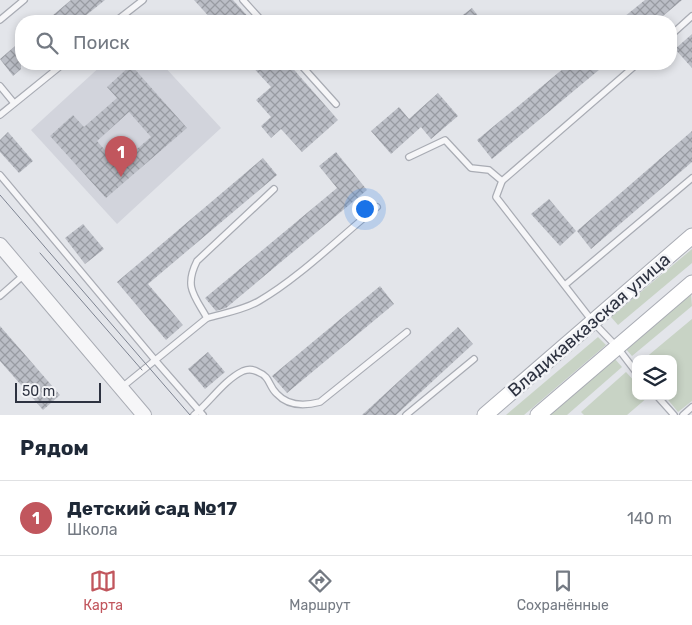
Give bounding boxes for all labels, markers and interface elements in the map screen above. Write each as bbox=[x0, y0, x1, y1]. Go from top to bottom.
search box bbox=[15, 15, 677, 70]
icon: search bbox=[33, 29, 61, 57]
text: Поиск bbox=[73, 31, 130, 54]
pin: 1 bbox=[105, 136, 137, 177]
your location bbox=[352, 196, 378, 222]
street label: Владикавказская улица bbox=[503, 248, 675, 402]
map controls bbox=[632, 355, 677, 400]
button: layers bbox=[632, 355, 677, 400]
scale bar bbox=[15, 380, 101, 403]
text: 50 m bbox=[22, 383, 55, 400]
text: Рядом bbox=[20, 435, 89, 460]
text: Детский сад №17 bbox=[67, 497, 237, 520]
text: 1 bbox=[32, 509, 40, 528]
text: 140 m bbox=[627, 509, 672, 528]
text: Школа bbox=[67, 520, 118, 539]
tab: Карта bbox=[83, 567, 123, 614]
tab: Маршрут bbox=[289, 567, 350, 614]
tab: Сохранённые bbox=[517, 567, 609, 614]

